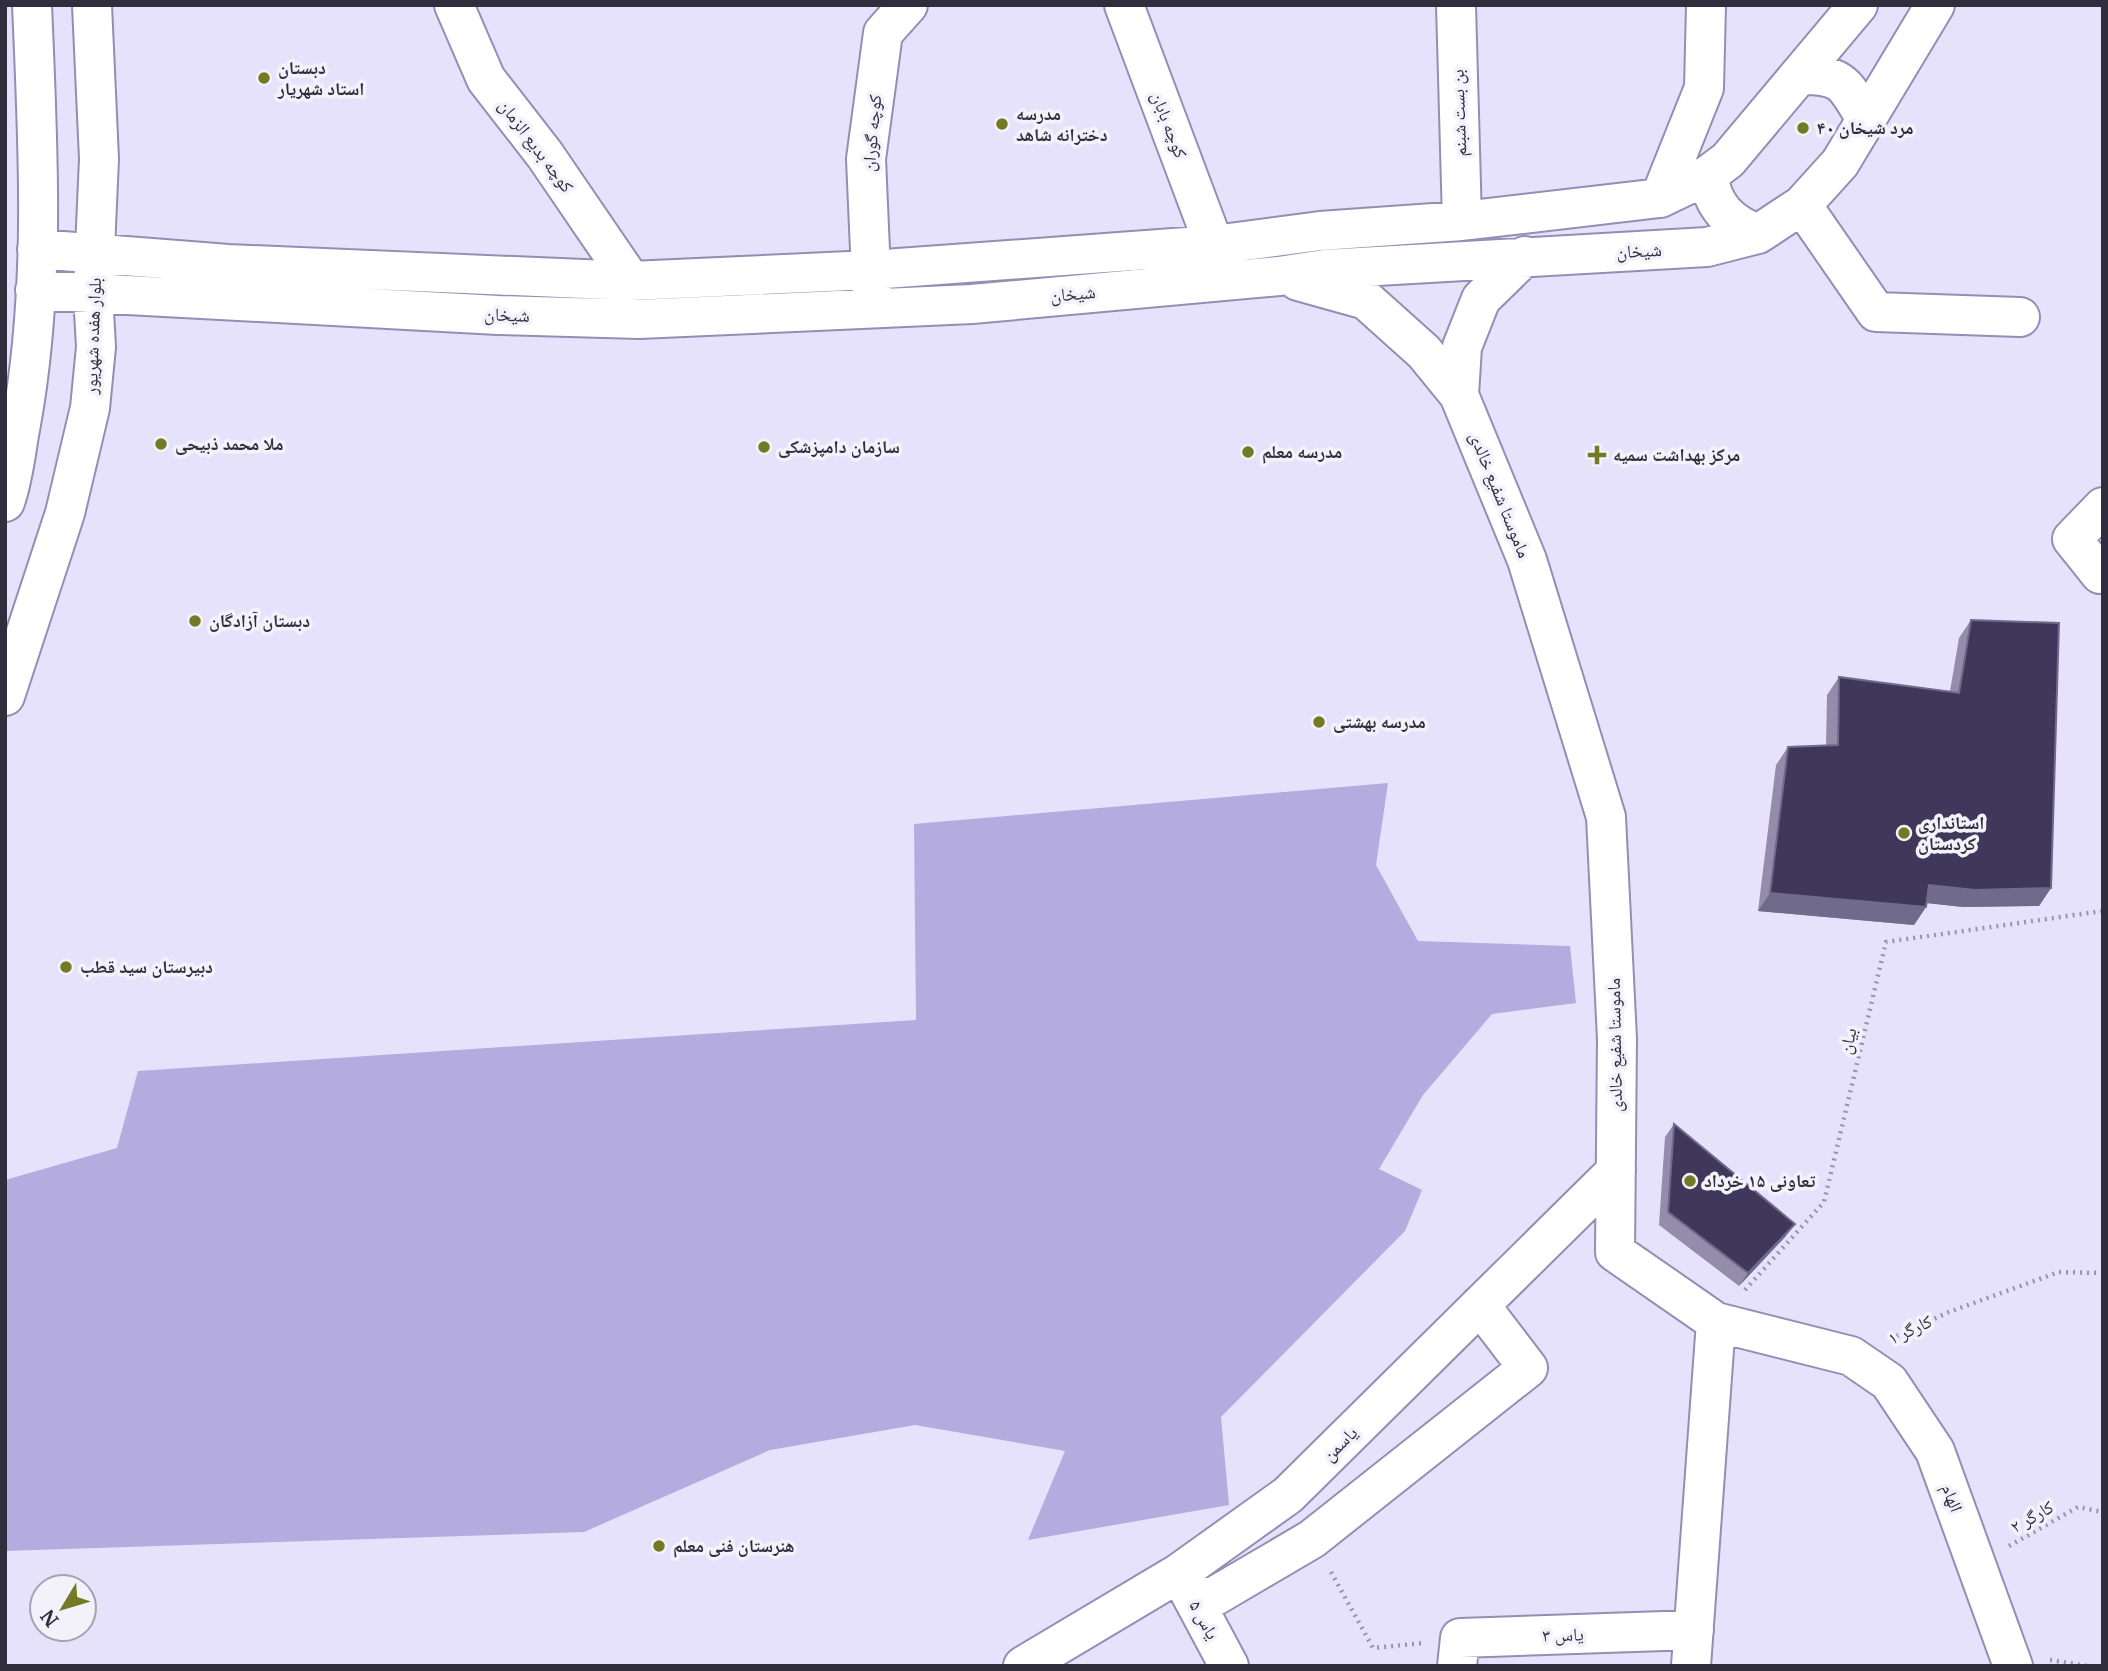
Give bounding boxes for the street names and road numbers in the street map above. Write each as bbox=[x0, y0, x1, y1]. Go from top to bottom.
street label: بن بست شبنم bbox=[1445, 69, 1473, 157]
street label: کوچه بابان bbox=[1146, 88, 1193, 162]
street label: کوچه گوران bbox=[857, 93, 886, 173]
street label: کوچه بدیع الزمان bbox=[493, 94, 579, 198]
street label: شیخان bbox=[1616, 238, 1662, 263]
street label: بلوار هفده شهریور bbox=[79, 277, 106, 396]
street label: شیخان bbox=[1049, 280, 1097, 307]
street label: شیخان bbox=[484, 302, 530, 327]
street label: ماموستا شفیع خالدی bbox=[1464, 428, 1536, 562]
street label: ماموستا شفیع خالدی bbox=[1602, 978, 1628, 1112]
street label: بیان bbox=[1833, 1025, 1862, 1056]
street label: کارگر ۱ bbox=[1884, 1309, 1936, 1350]
street label: یاسمن bbox=[1317, 1421, 1362, 1466]
street label: الهام bbox=[1936, 1480, 1968, 1516]
street label: کارگر ۲ bbox=[2006, 1495, 2058, 1538]
street label: یاس ۵ bbox=[1184, 1596, 1225, 1643]
street label: یاس ۳ bbox=[1542, 1622, 1584, 1647]

